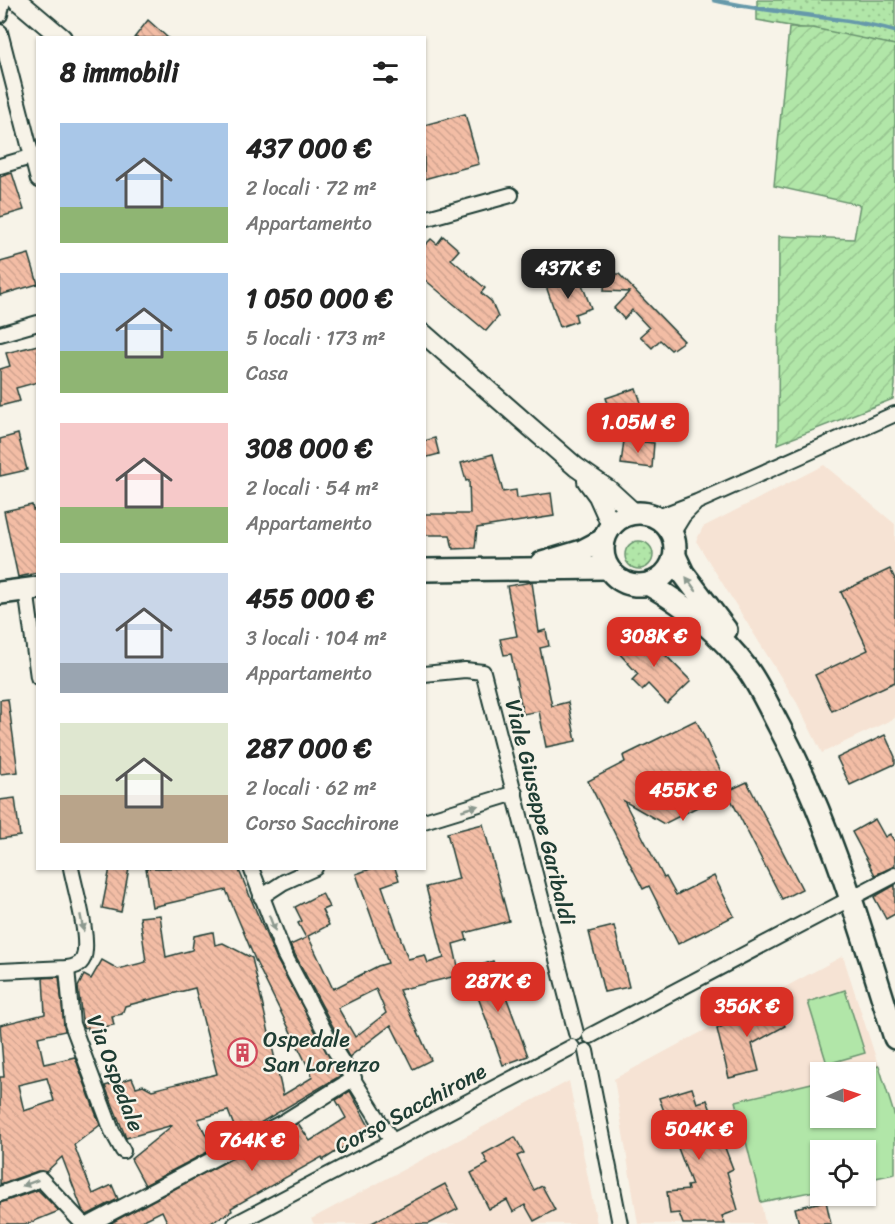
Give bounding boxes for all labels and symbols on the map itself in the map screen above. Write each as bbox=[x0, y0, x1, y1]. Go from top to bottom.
pin: 437K € bbox=[519, 249, 617, 300]
pin: 1.05M € bbox=[583, 403, 693, 454]
one-way arrow bbox=[685, 576, 697, 592]
pin: 308K € bbox=[605, 617, 703, 668]
street label: Viale Giuseppe Garibaldi bbox=[494, 695, 588, 930]
pin: 455K € bbox=[634, 771, 732, 822]
one-way arrow bbox=[461, 803, 479, 812]
one-way arrow bbox=[78, 914, 87, 933]
one-way arrow bbox=[267, 914, 277, 932]
pin: 287K € bbox=[449, 962, 547, 1013]
pin: 356K € bbox=[698, 987, 796, 1038]
street label: Via Ospedale bbox=[75, 1009, 156, 1137]
place label: Ospedale San Lorenzo bbox=[263, 1020, 380, 1084]
building icon: Ospedale San Lorenzo bbox=[226, 1036, 258, 1068]
street label: Corso Sacchirone bbox=[327, 1052, 494, 1165]
north arrow bbox=[810, 1062, 876, 1128]
pin: 504K € bbox=[650, 1110, 748, 1161]
pin: 764K € bbox=[203, 1121, 301, 1172]
one-way arrow bbox=[20, 1178, 38, 1188]

